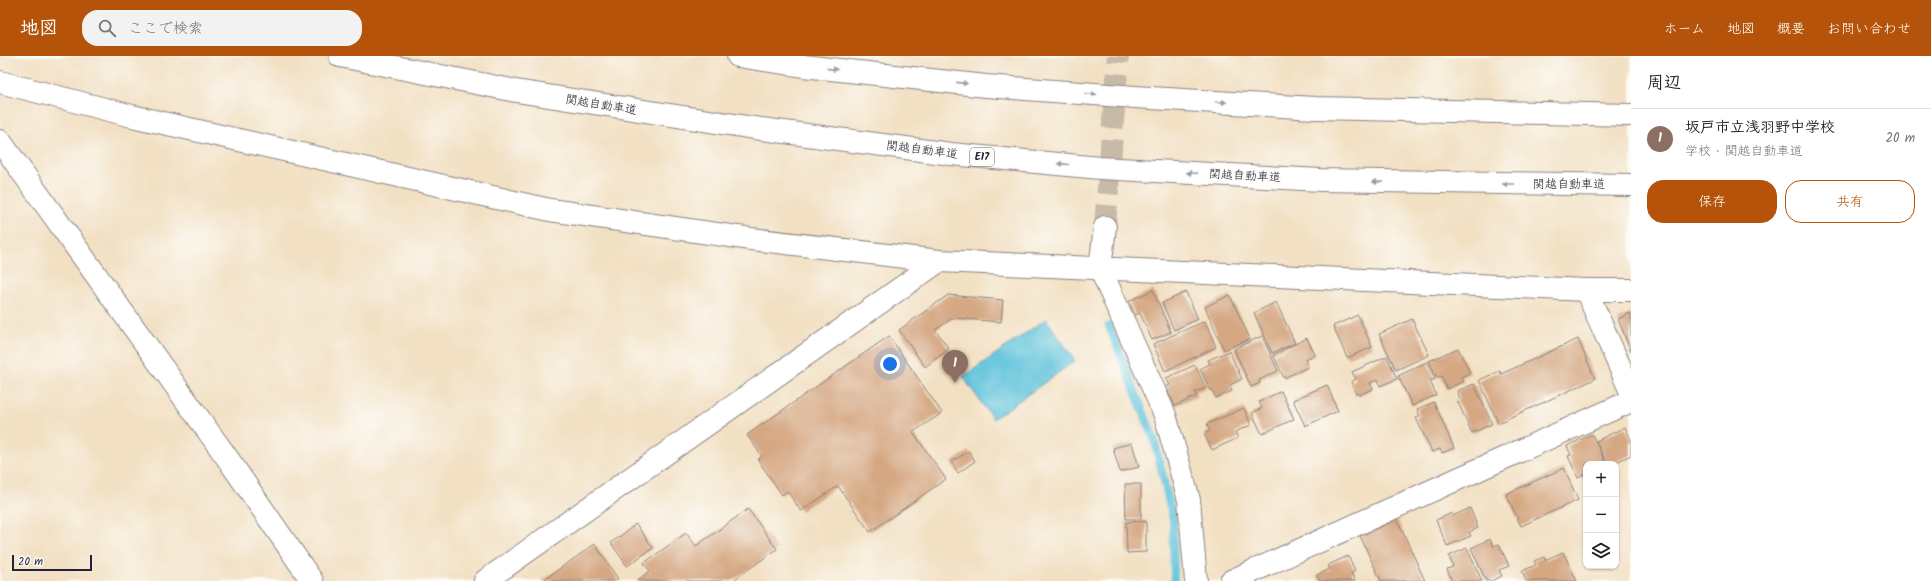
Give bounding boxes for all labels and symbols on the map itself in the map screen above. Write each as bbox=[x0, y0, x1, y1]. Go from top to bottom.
one-way arrow bbox=[826, 66, 838, 72]
one-way arrow bbox=[955, 80, 968, 86]
street label: 関越自動車道 bbox=[564, 90, 638, 120]
one-way arrow bbox=[1085, 90, 1097, 97]
one-way arrow bbox=[1215, 99, 1227, 106]
street label: 関越自動車道 bbox=[885, 136, 959, 164]
road number: E17 bbox=[970, 148, 994, 166]
one-way arrow bbox=[1057, 161, 1069, 168]
street label: 関越自動車道 bbox=[1209, 165, 1281, 187]
one-way arrow bbox=[1185, 170, 1198, 176]
street label: 関越自動車道 bbox=[1533, 175, 1605, 194]
one-way arrow bbox=[1372, 178, 1384, 185]
one-way arrow bbox=[1501, 181, 1514, 187]
pin: 1 bbox=[942, 350, 968, 383]
your location bbox=[880, 354, 900, 374]
scale bar bbox=[12, 553, 92, 572]

